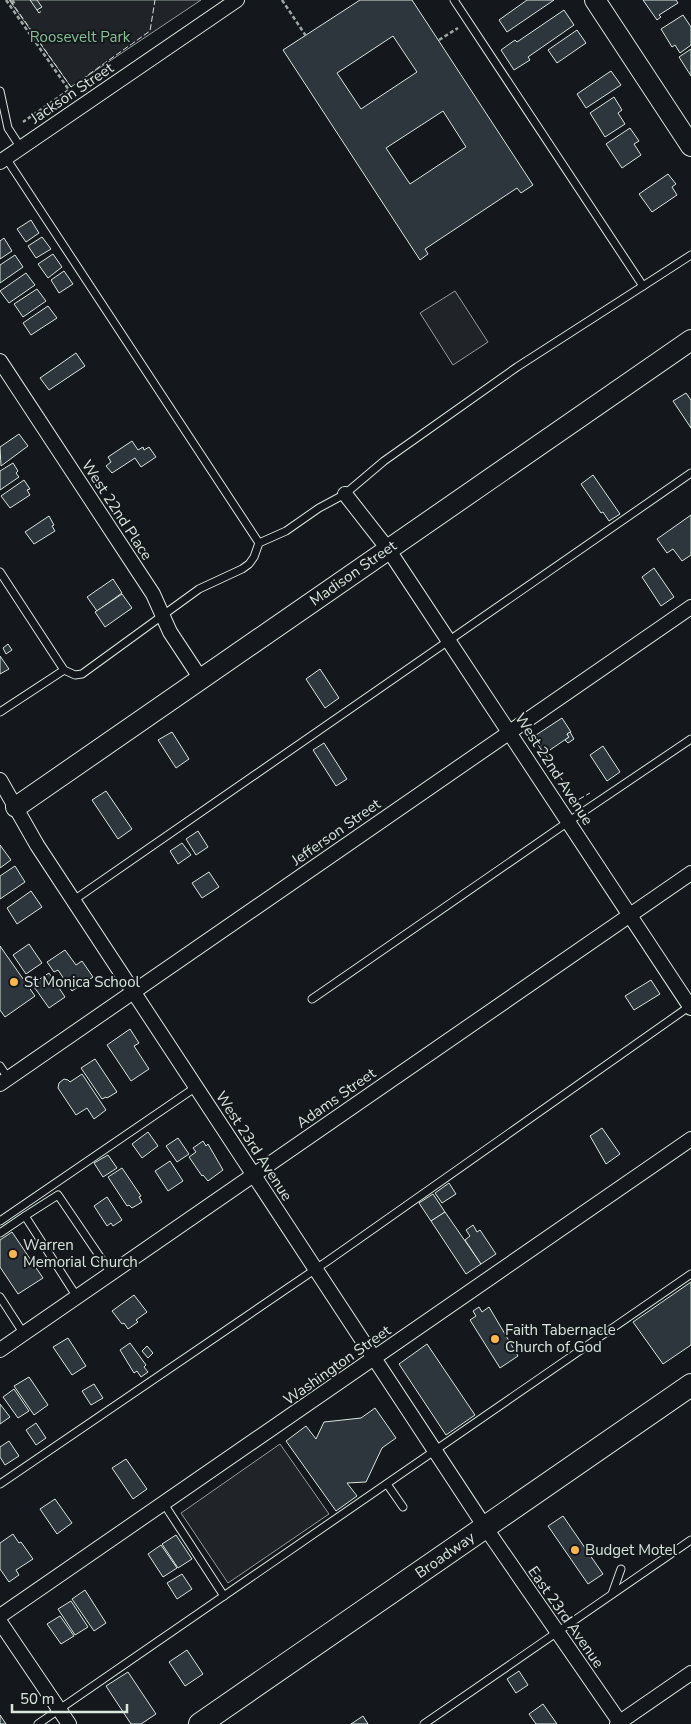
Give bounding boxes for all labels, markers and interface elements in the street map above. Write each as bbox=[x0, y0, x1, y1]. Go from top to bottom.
park label: Roosevelt Park bbox=[30, 27, 131, 47]
street label: Jackson Street bbox=[26, 57, 118, 129]
street label: West 22nd Place bbox=[77, 456, 157, 564]
street label: Madison Street bbox=[306, 535, 401, 610]
street label: West 22nd Avenue bbox=[510, 709, 598, 829]
street label: Jefferson Street bbox=[287, 793, 385, 871]
place label: St Monica School bbox=[24, 972, 141, 992]
marker: St Monica School bbox=[8, 976, 20, 988]
street label: Adams Street bbox=[292, 1063, 380, 1133]
street label: West 23rd Avenue bbox=[211, 1087, 297, 1205]
place label: Warren Memorial Church bbox=[23, 1235, 138, 1272]
marker: Warren Memorial Church bbox=[7, 1248, 19, 1260]
street label: Washington Street bbox=[279, 1320, 395, 1410]
place label: Faith Tabernacle Church of God bbox=[505, 1320, 616, 1357]
marker: Faith Tabernacle Church of God bbox=[489, 1333, 501, 1345]
street label: Broadway bbox=[411, 1527, 479, 1583]
place label: Budget Motel bbox=[585, 1540, 677, 1560]
marker: Budget Motel bbox=[569, 1544, 581, 1556]
street label: East 23rd Avenue bbox=[523, 1562, 609, 1672]
scale bar bbox=[12, 1682, 128, 1714]
text: 50 m bbox=[20, 1689, 55, 1709]

